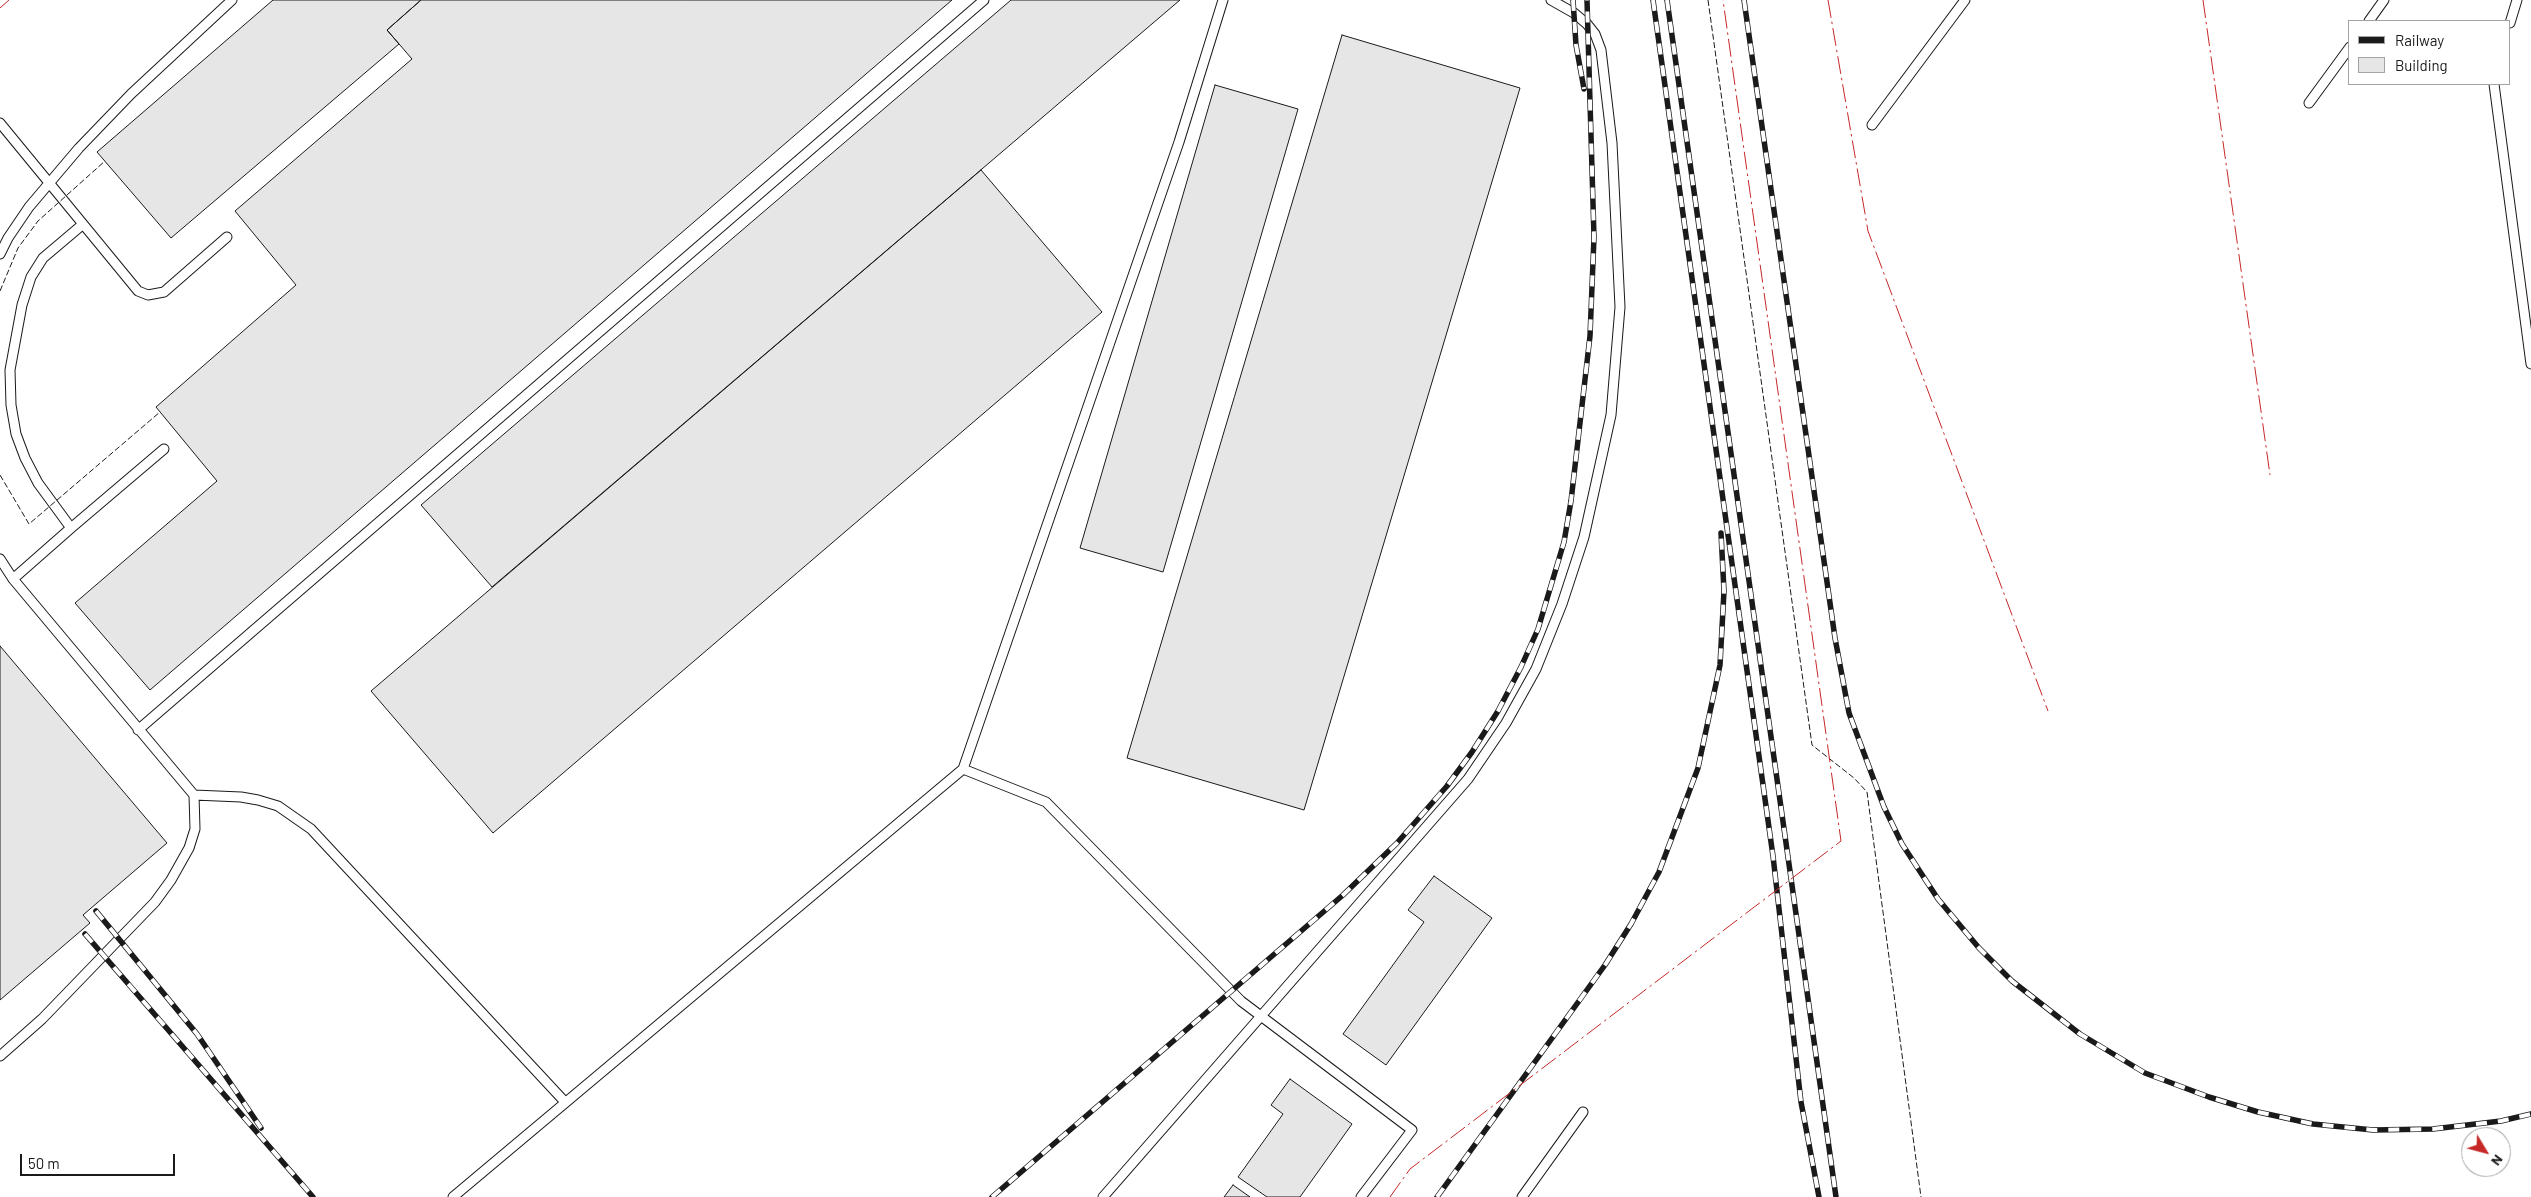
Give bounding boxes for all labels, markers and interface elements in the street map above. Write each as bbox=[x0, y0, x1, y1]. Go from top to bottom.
legend bbox=[2348, 20, 2511, 85]
text: Railway bbox=[2395, 31, 2444, 49]
text: Building bbox=[2395, 56, 2448, 74]
north arrow bbox=[2461, 1127, 2511, 1177]
scale bar bbox=[22, 1144, 178, 1176]
text: N bbox=[2488, 1152, 2507, 1170]
text: 50 m bbox=[28, 1154, 60, 1172]

